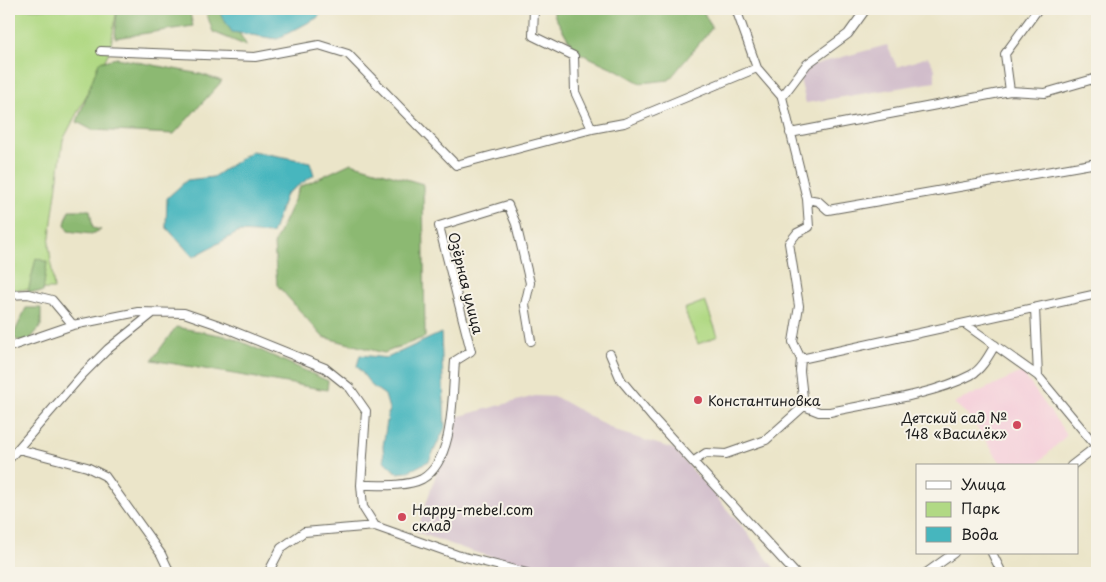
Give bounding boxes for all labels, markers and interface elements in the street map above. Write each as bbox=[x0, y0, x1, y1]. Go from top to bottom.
street label: Озёрная улица bbox=[443, 230, 489, 336]
place label: Константиновка bbox=[708, 390, 821, 411]
marker: Константиновка bbox=[692, 394, 704, 406]
place label: Детский сад № 148 «Василёк» bbox=[901, 407, 1007, 444]
marker: Детский сад № 148 «Василёк» bbox=[1011, 419, 1023, 431]
legend bbox=[916, 464, 1078, 554]
text: Улица bbox=[961, 472, 1006, 495]
text: Парк bbox=[961, 496, 1000, 519]
place label: Happy-mebel.com склад bbox=[412, 499, 533, 536]
marker: Happy-mebel.com склад bbox=[396, 511, 408, 523]
text: Вода bbox=[961, 522, 999, 545]

